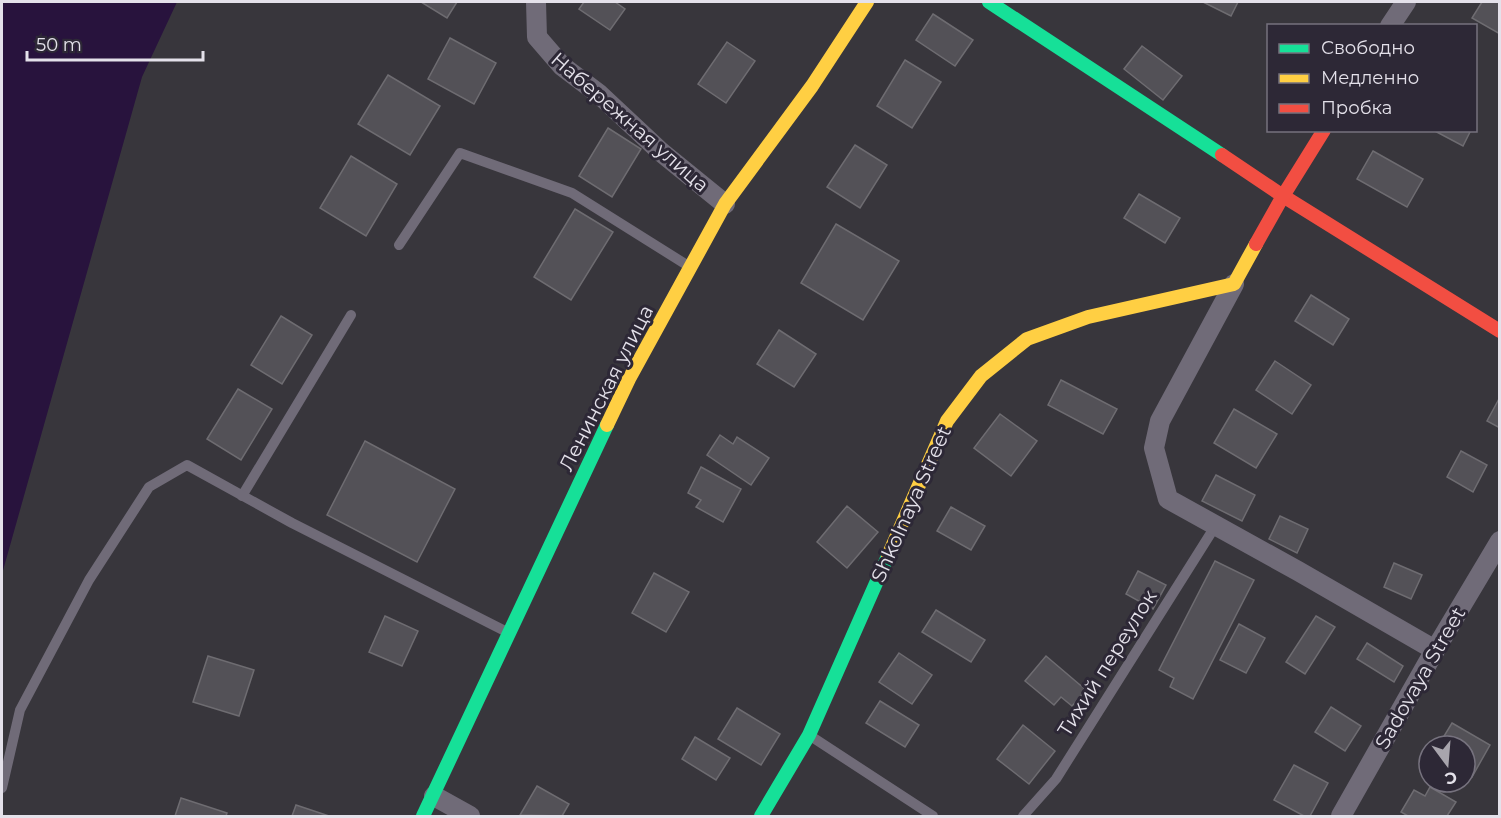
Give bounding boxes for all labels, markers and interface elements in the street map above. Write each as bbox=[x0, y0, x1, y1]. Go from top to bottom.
scale bar bbox=[27, 24, 202, 62]
legend bbox=[1267, 24, 1477, 132]
text: 50 m bbox=[36, 34, 82, 56]
text: Свободно bbox=[1321, 37, 1415, 59]
street label: Набережная улица bbox=[546, 47, 714, 197]
text: Медленно bbox=[1321, 67, 1419, 89]
text: Пробка bbox=[1321, 97, 1392, 119]
street label: Ленинская улица bbox=[554, 301, 658, 475]
street label: Shkolnaya Street bbox=[866, 422, 956, 586]
street label: Тихий переулок bbox=[1052, 585, 1162, 741]
street label: Sadovaya Street bbox=[1370, 603, 1470, 753]
north arrow bbox=[1417, 734, 1477, 794]
text: С bbox=[1442, 767, 1459, 789]

